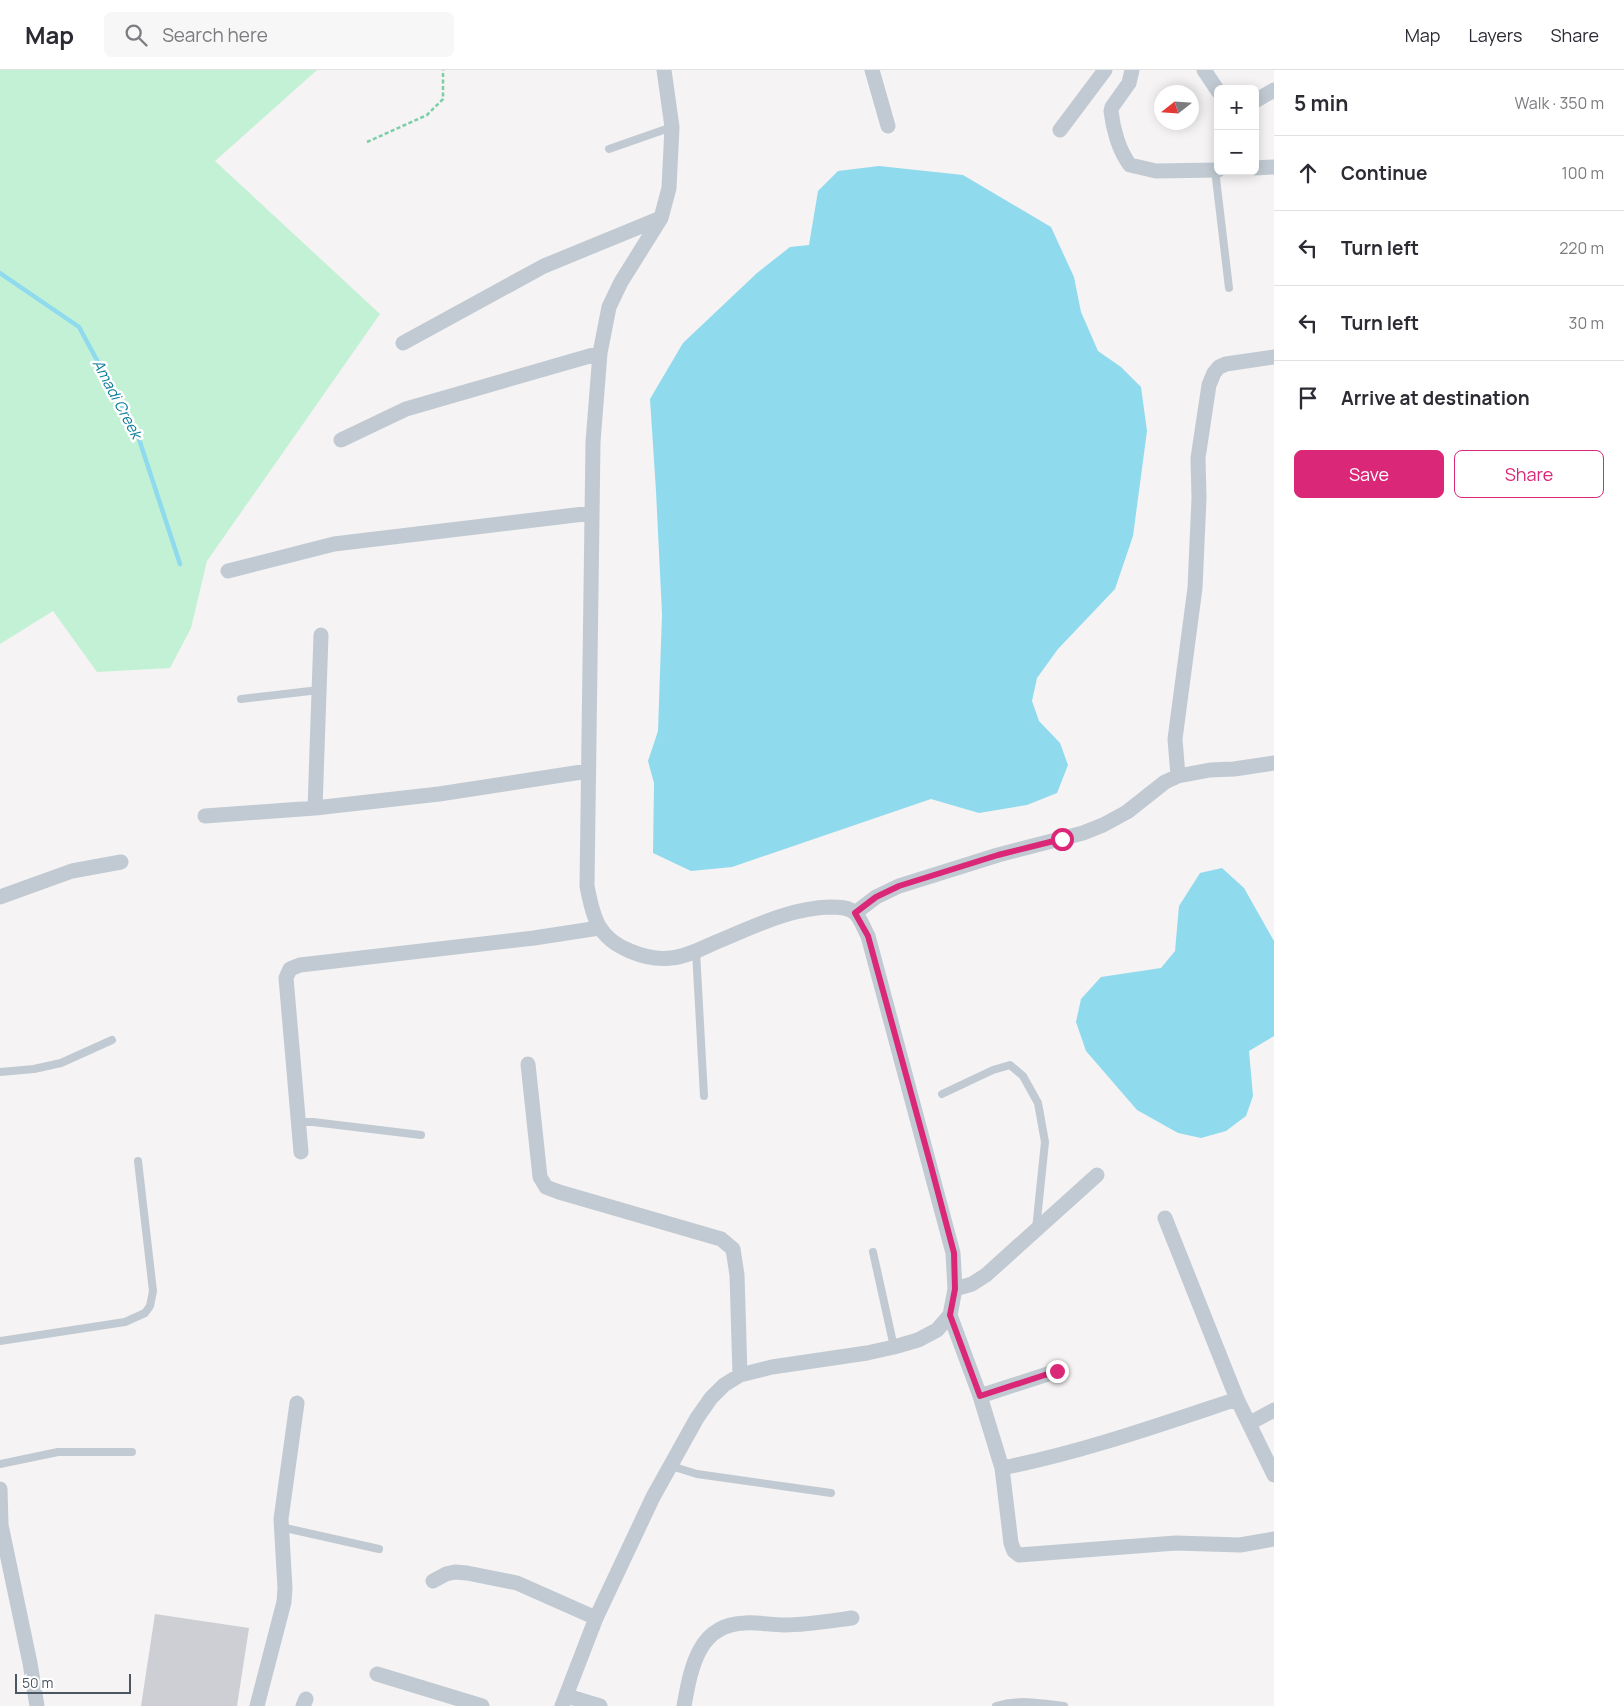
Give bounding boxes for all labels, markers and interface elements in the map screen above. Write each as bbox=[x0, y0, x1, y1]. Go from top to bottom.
search box bbox=[104, 12, 454, 57]
text: Map bbox=[25, 18, 74, 51]
icon: search bbox=[122, 21, 150, 49]
text: Search here bbox=[162, 22, 268, 48]
text: Map bbox=[1405, 23, 1440, 47]
text: Layers bbox=[1468, 23, 1522, 47]
text: Share bbox=[1550, 23, 1599, 47]
north arrow bbox=[1154, 85, 1199, 130]
map controls bbox=[1214, 85, 1259, 175]
button: + bbox=[1214, 85, 1259, 130]
text: 5 min bbox=[1294, 89, 1348, 117]
text: Walk · 350 m bbox=[1515, 92, 1604, 114]
button: − bbox=[1214, 130, 1259, 175]
icon: ahead bbox=[1294, 159, 1322, 187]
text: Continue bbox=[1341, 160, 1427, 186]
text: 100 m bbox=[1561, 162, 1604, 184]
icon: left bbox=[1294, 234, 1322, 262]
text: Turn left bbox=[1341, 235, 1419, 261]
text: 220 m bbox=[1559, 237, 1604, 259]
icon: left bbox=[1294, 309, 1322, 337]
text: Turn left bbox=[1341, 310, 1419, 336]
text: 30 m bbox=[1569, 312, 1604, 334]
water label: Amadi Creek bbox=[88, 355, 148, 444]
icon: arrive bbox=[1294, 384, 1322, 412]
text: Arrive at destination bbox=[1341, 385, 1530, 411]
button: Save bbox=[1294, 450, 1444, 498]
button: Share bbox=[1454, 450, 1604, 498]
route start bbox=[1051, 828, 1074, 851]
route end bbox=[1046, 1360, 1069, 1383]
scale bar bbox=[15, 1671, 131, 1694]
text: 50 m bbox=[22, 1673, 53, 1692]

